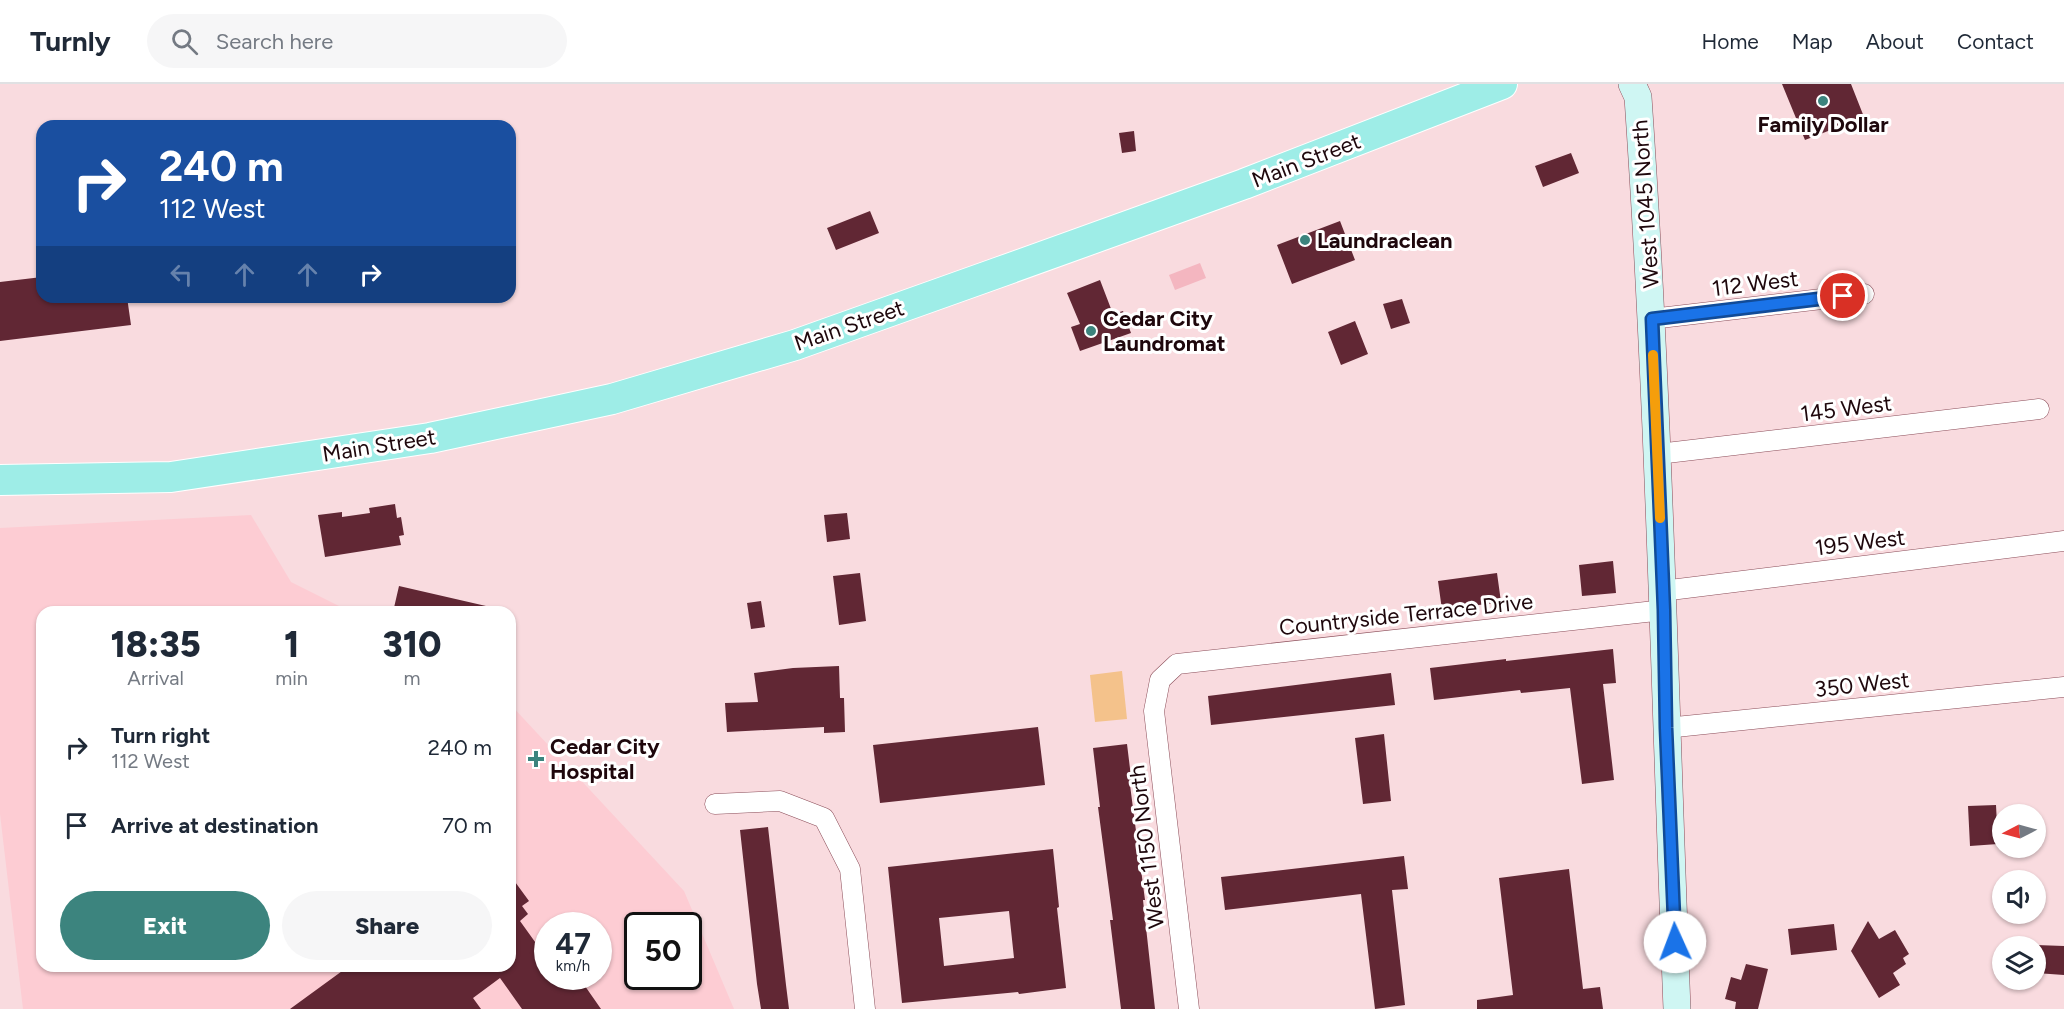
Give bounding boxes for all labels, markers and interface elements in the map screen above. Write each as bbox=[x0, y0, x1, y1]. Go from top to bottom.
search box bbox=[147, 14, 567, 68]
text: Turnly bbox=[30, 24, 111, 58]
icon: search bbox=[168, 25, 201, 58]
text: Search here bbox=[216, 28, 333, 55]
text: Home bbox=[1702, 29, 1759, 54]
text: Map bbox=[1792, 29, 1833, 54]
text: About bbox=[1866, 29, 1924, 54]
text: Contact bbox=[1957, 29, 2034, 54]
marker: Family Dollar bbox=[1816, 94, 1830, 108]
place label: Family Dollar bbox=[1757, 111, 1889, 138]
street label: West 1045 North bbox=[1626, 119, 1665, 289]
street label: Main Street bbox=[1248, 127, 1364, 194]
text: 240 m bbox=[159, 141, 284, 192]
icon: right bbox=[60, 144, 138, 222]
text: 112 West bbox=[159, 192, 265, 225]
place label: Laundraclean bbox=[1317, 227, 1453, 254]
marker: Laundraclean bbox=[1298, 233, 1312, 247]
icon: left bbox=[165, 258, 198, 291]
icon: ahead bbox=[228, 258, 261, 291]
icon: ahead bbox=[291, 258, 324, 291]
icon: right bbox=[354, 258, 387, 291]
street label: 112 West bbox=[1710, 265, 1800, 302]
pin bbox=[1817, 270, 1868, 321]
icon: arrive bbox=[1826, 279, 1859, 312]
street label: Main Street bbox=[791, 294, 908, 357]
place label: Cedar City Laundromat bbox=[1103, 305, 1226, 357]
marker: Cedar City Laundromat bbox=[1084, 324, 1098, 338]
street label: 145 West bbox=[1799, 390, 1893, 427]
street label: Main Street bbox=[321, 423, 438, 468]
street label: 195 West bbox=[1814, 524, 1907, 561]
street label: Countryside Terrace Drive bbox=[1278, 588, 1534, 641]
text: 18:35 bbox=[110, 623, 201, 666]
text: 1 bbox=[284, 623, 299, 666]
text: 310 bbox=[383, 623, 442, 666]
text: Arrival bbox=[127, 666, 184, 690]
text: min bbox=[275, 666, 308, 690]
text: m bbox=[403, 666, 421, 690]
street label: 350 West bbox=[1813, 666, 1911, 703]
text: Turn right bbox=[111, 722, 210, 749]
icon: right bbox=[60, 731, 93, 764]
place label: Cedar City Hospital bbox=[550, 733, 660, 785]
text: 240 m bbox=[428, 734, 492, 761]
text: 112 West bbox=[111, 749, 190, 773]
marker: Cedar City Hospital bbox=[527, 750, 545, 768]
street label: West 1150 North bbox=[1123, 764, 1170, 930]
north arrow bbox=[1992, 804, 2046, 858]
map controls bbox=[1992, 804, 2046, 990]
icon: arrive bbox=[60, 809, 93, 842]
text: Arrive at destination bbox=[111, 812, 319, 839]
text: 70 m bbox=[442, 812, 492, 839]
button: sound bbox=[1992, 870, 2046, 924]
button: Exit bbox=[60, 891, 270, 960]
button: Share bbox=[282, 891, 492, 960]
position arrow bbox=[1643, 910, 1707, 974]
speed limit sign: 50 bbox=[624, 912, 702, 990]
text: 47 bbox=[555, 925, 591, 962]
button: layers bbox=[1992, 936, 2046, 990]
text: km/h bbox=[556, 957, 590, 975]

